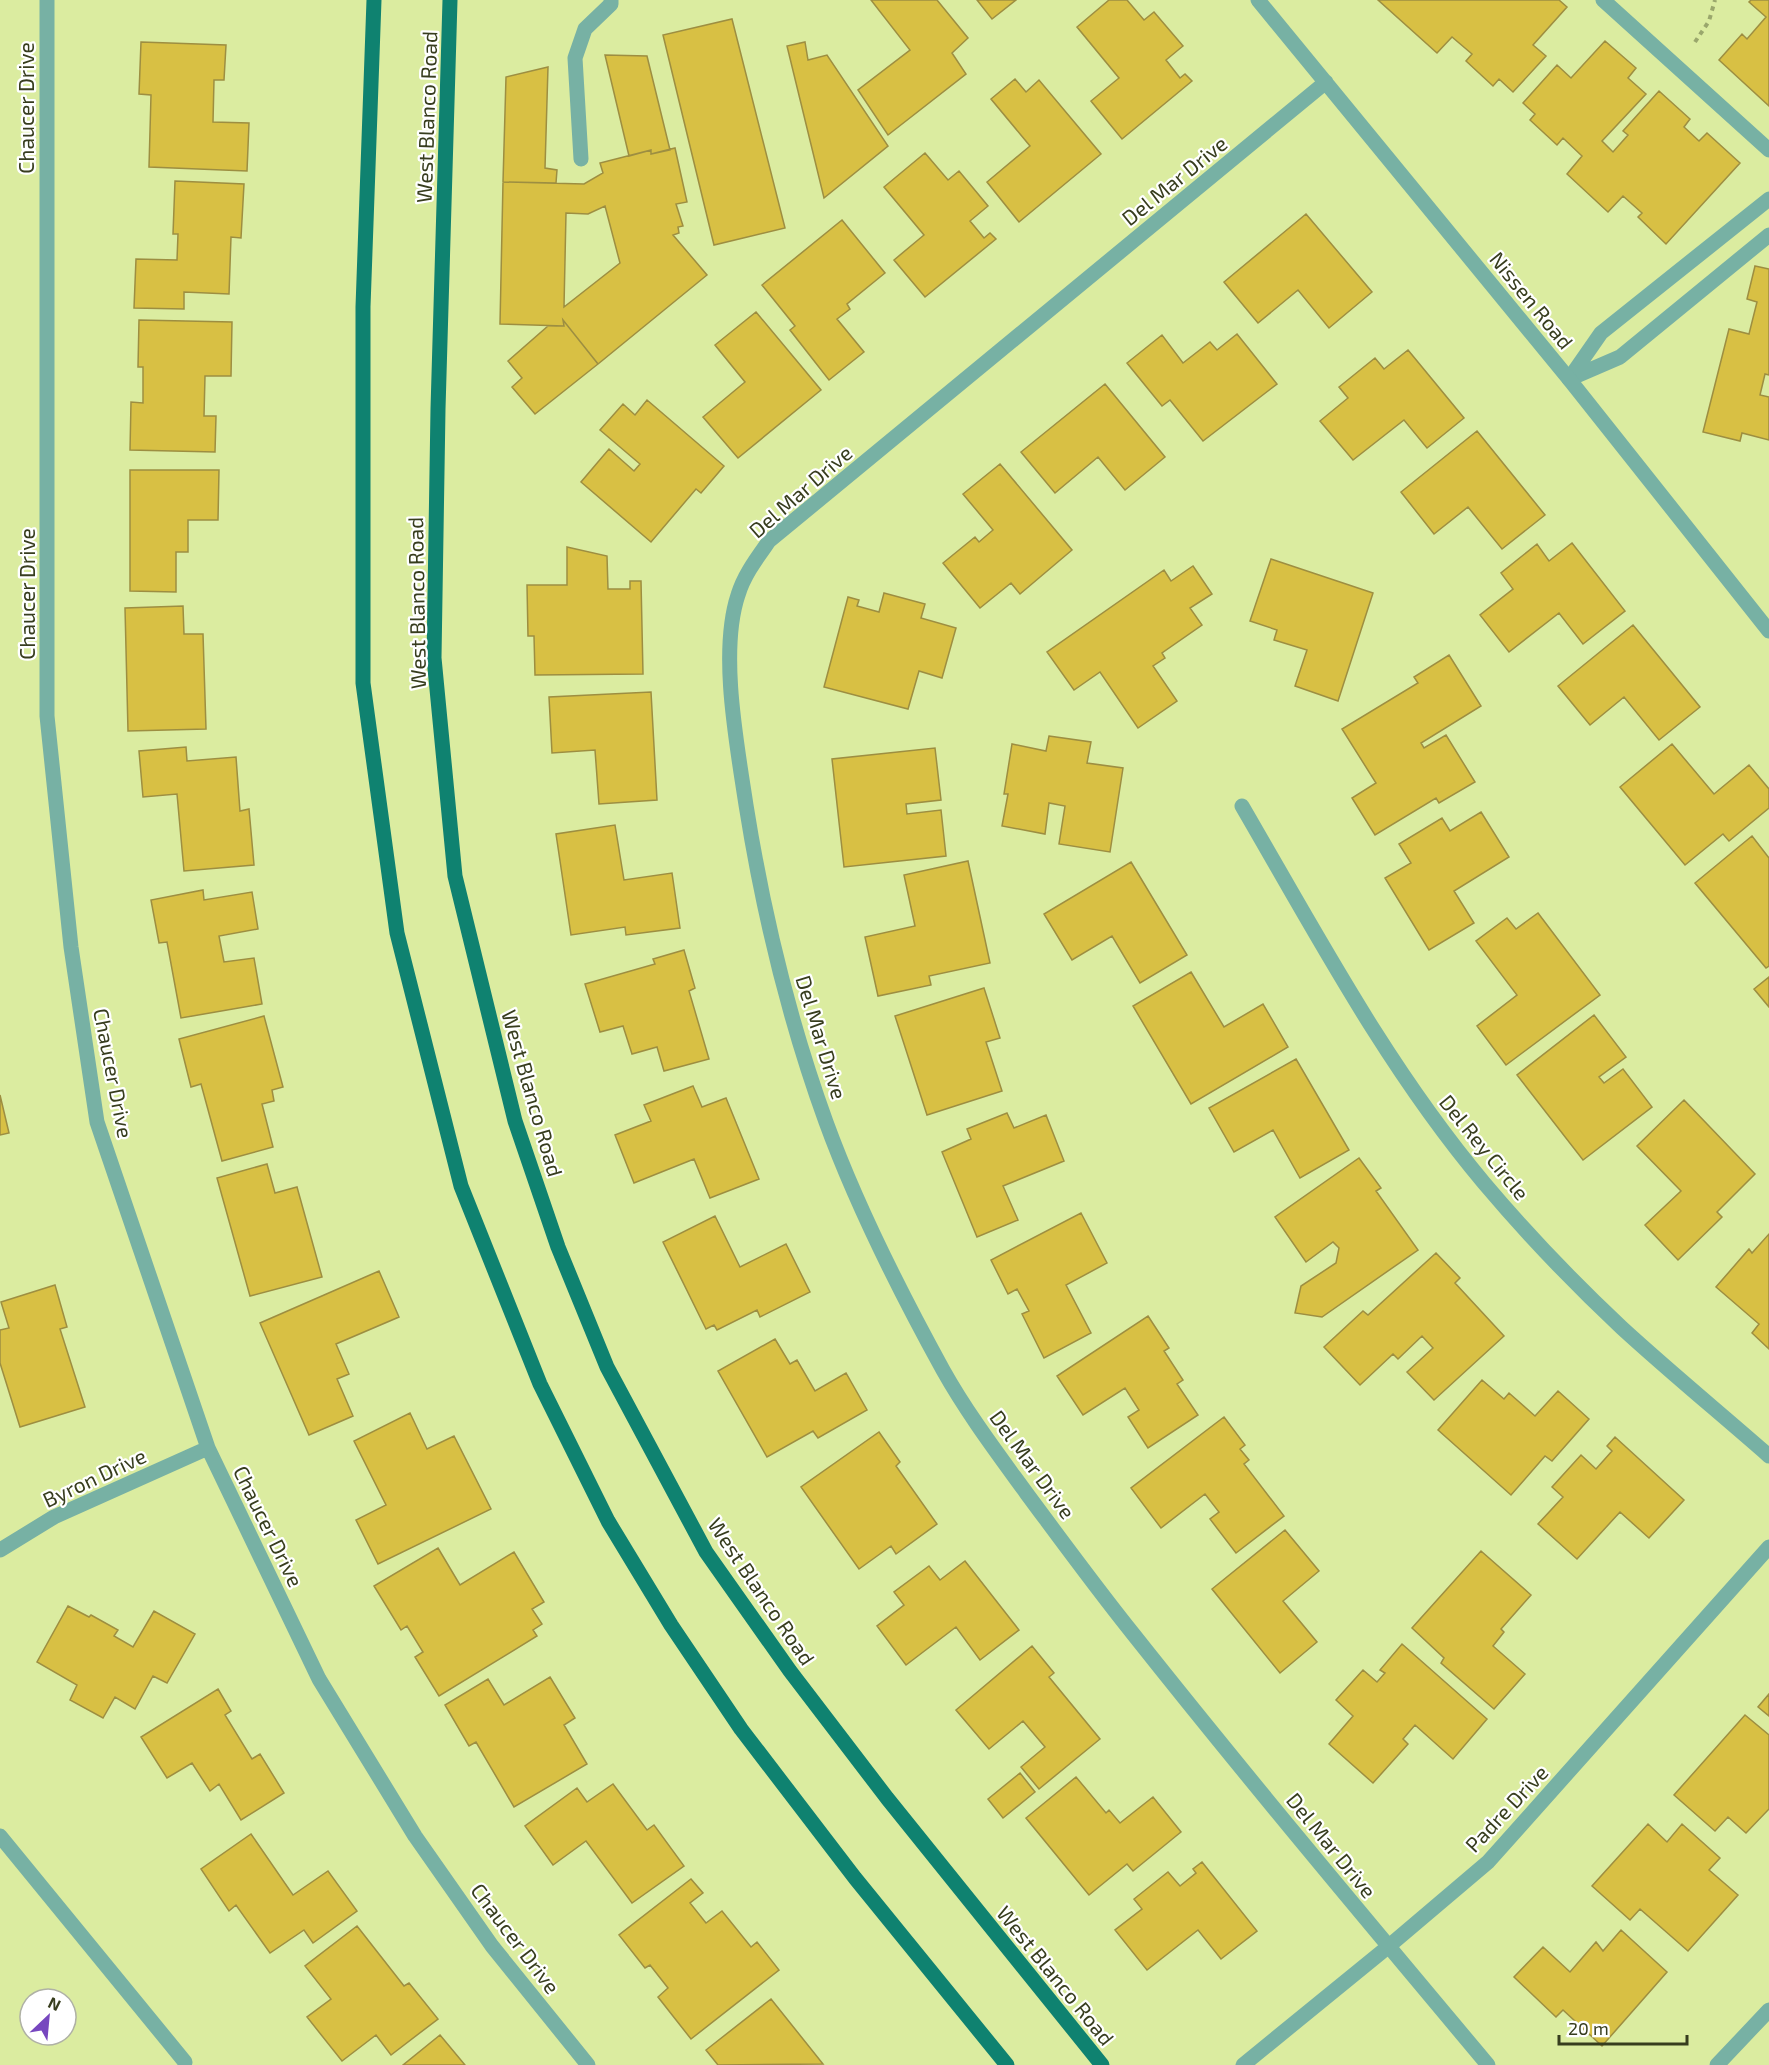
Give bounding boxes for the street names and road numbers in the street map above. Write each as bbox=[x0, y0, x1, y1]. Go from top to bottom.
street label: West Blanco Road bbox=[411, 30, 441, 204]
street label: Chaucer Drive bbox=[13, 42, 38, 174]
street label: Del Mar Drive bbox=[1116, 130, 1232, 230]
street label: Nissen Road bbox=[1485, 246, 1579, 354]
street label: Del Mar Drive bbox=[743, 440, 857, 542]
street label: West Blanco Road bbox=[402, 517, 430, 689]
street label: Chaucer Drive bbox=[14, 528, 39, 660]
street label: Del Mar Drive bbox=[791, 972, 853, 1102]
street label: Chaucer Drive bbox=[89, 1006, 139, 1140]
street label: West Blanco Road bbox=[497, 1007, 569, 1179]
street label: Del Rey Circle bbox=[1435, 1089, 1535, 1205]
street label: Del Mar Drive bbox=[985, 1405, 1081, 1523]
street label: Byron Drive bbox=[38, 1442, 150, 1512]
street label: Chaucer Drive bbox=[229, 1461, 309, 1591]
street label: West Blanco Road bbox=[703, 1513, 821, 1669]
street label: Padre Drive bbox=[1459, 1759, 1553, 1857]
street label: Del Mar Drive bbox=[1282, 1787, 1382, 1903]
street label: Chaucer Drive bbox=[466, 1878, 566, 1998]
street label: West Blanco Road bbox=[992, 1900, 1120, 2050]

